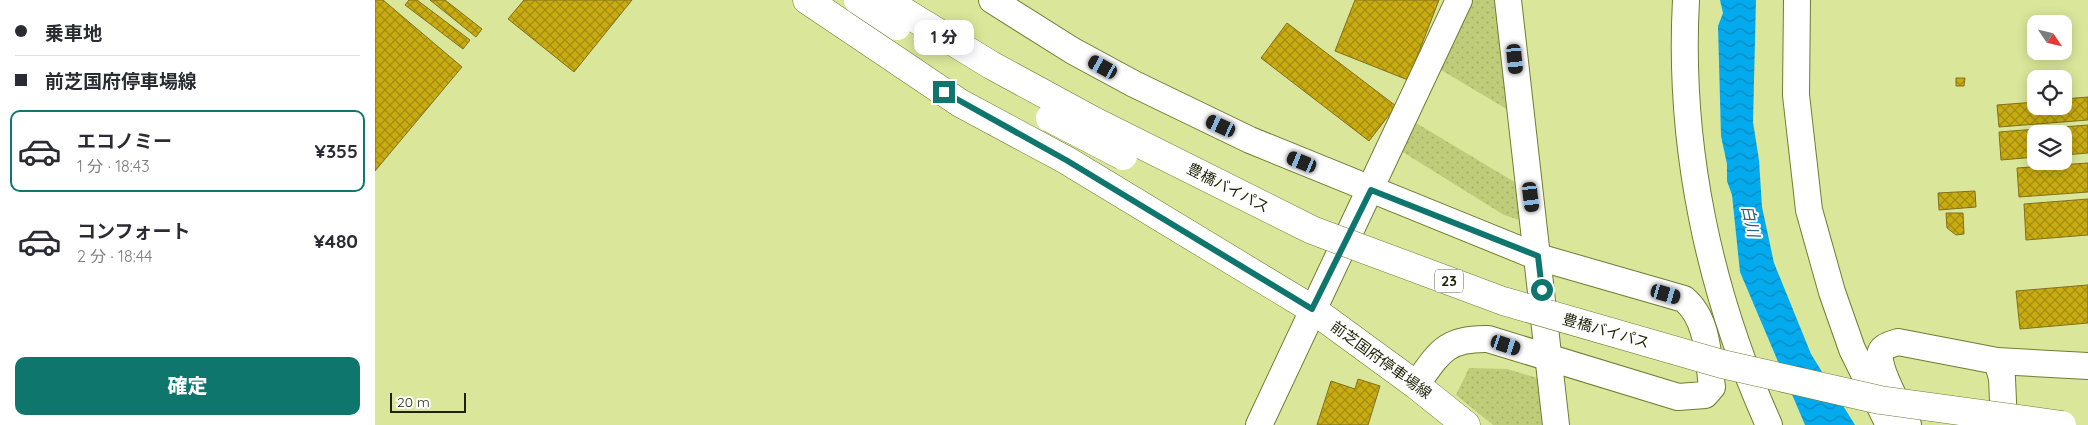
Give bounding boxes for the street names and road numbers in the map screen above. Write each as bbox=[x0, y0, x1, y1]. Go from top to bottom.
street label: 豊橋バイパス bbox=[1184, 159, 1273, 216]
road number: 23 bbox=[1435, 270, 1463, 292]
street label: 豊橋バイパス bbox=[1560, 309, 1652, 352]
street label: 前芝国府停車場線 bbox=[1327, 317, 1435, 403]

